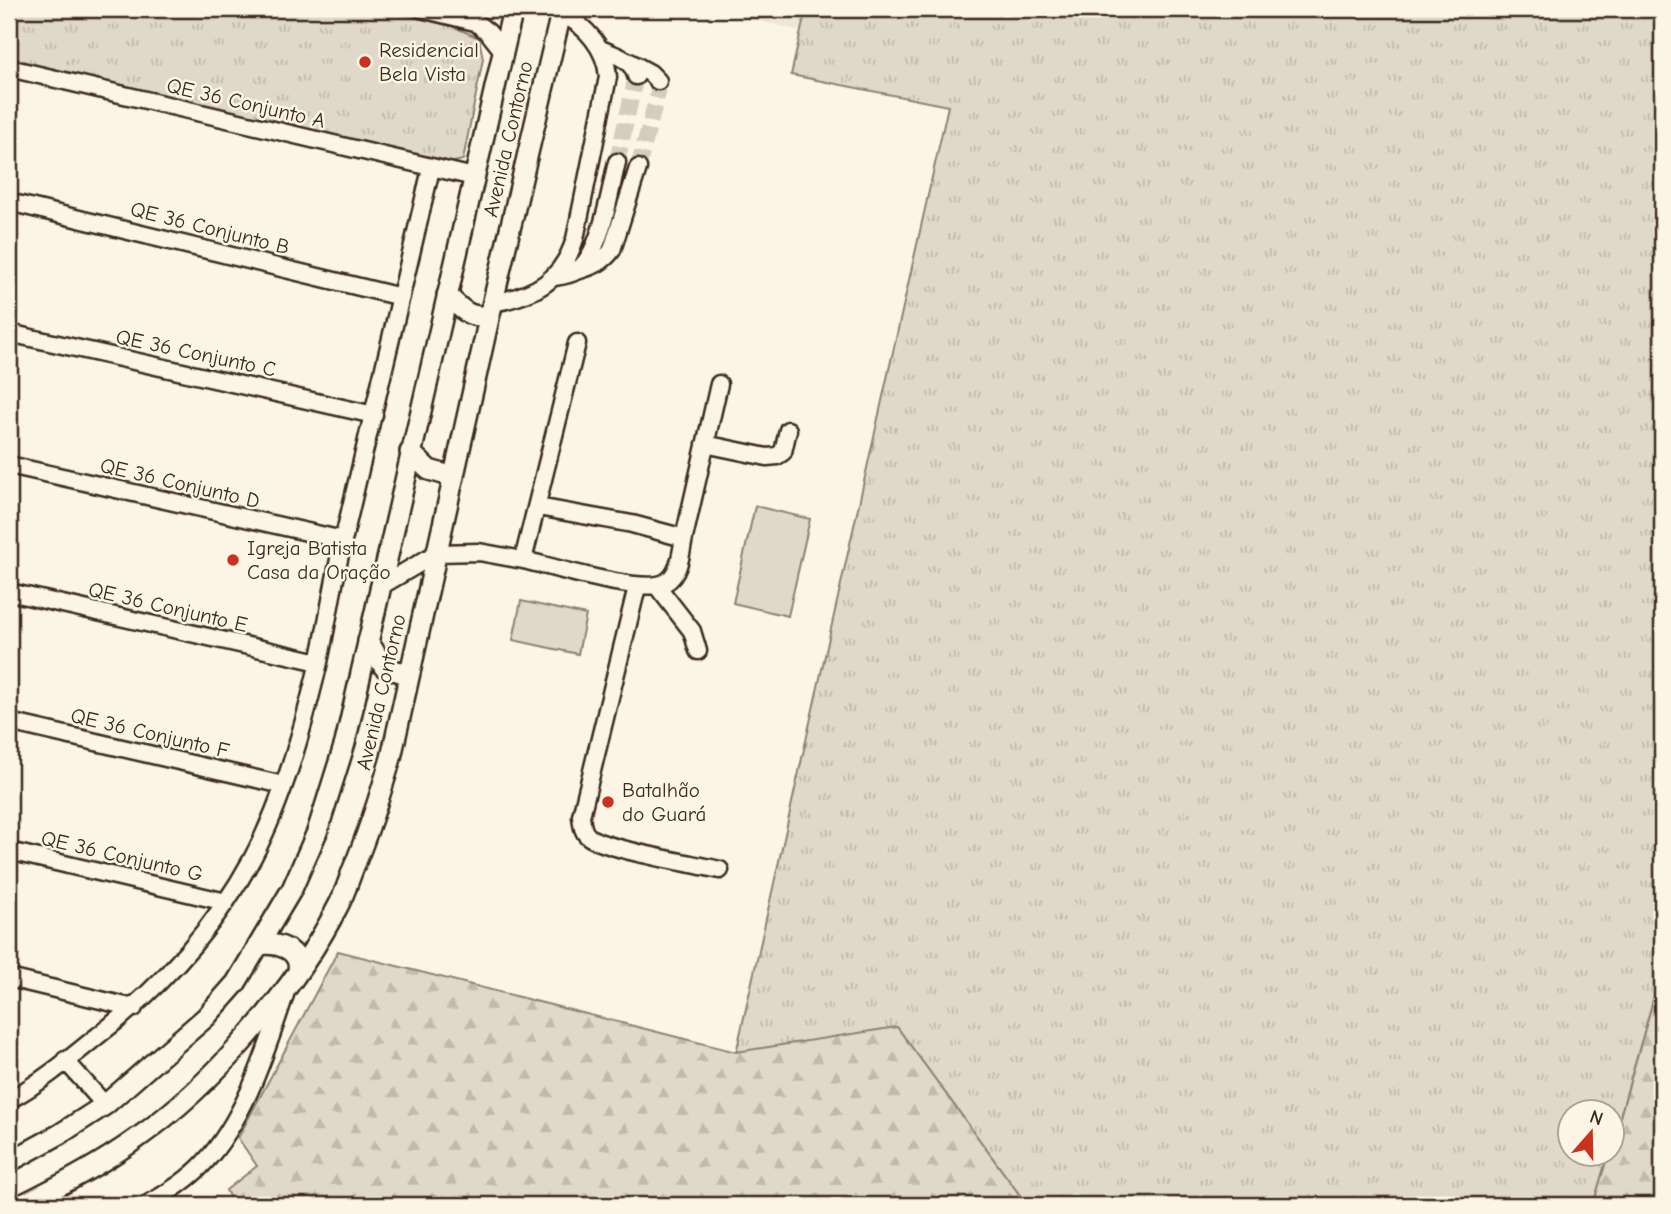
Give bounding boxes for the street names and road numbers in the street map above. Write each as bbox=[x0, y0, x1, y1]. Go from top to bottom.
street label: Avenida Contorno bbox=[478, 59, 538, 219]
street label: QE 36 Conjunto A bbox=[164, 73, 328, 133]
street label: QE 36 Conjunto B bbox=[128, 197, 292, 259]
street label: QE 36 Conjunto C bbox=[114, 324, 278, 382]
street label: QE 36 Conjunto D bbox=[98, 453, 262, 513]
street label: QE 36 Conjunto E bbox=[86, 577, 250, 637]
street label: Avenida Contorno bbox=[351, 612, 411, 772]
street label: QE 36 Conjunto F bbox=[68, 703, 232, 763]
street label: QE 36 Conjunto G bbox=[39, 826, 205, 886]

